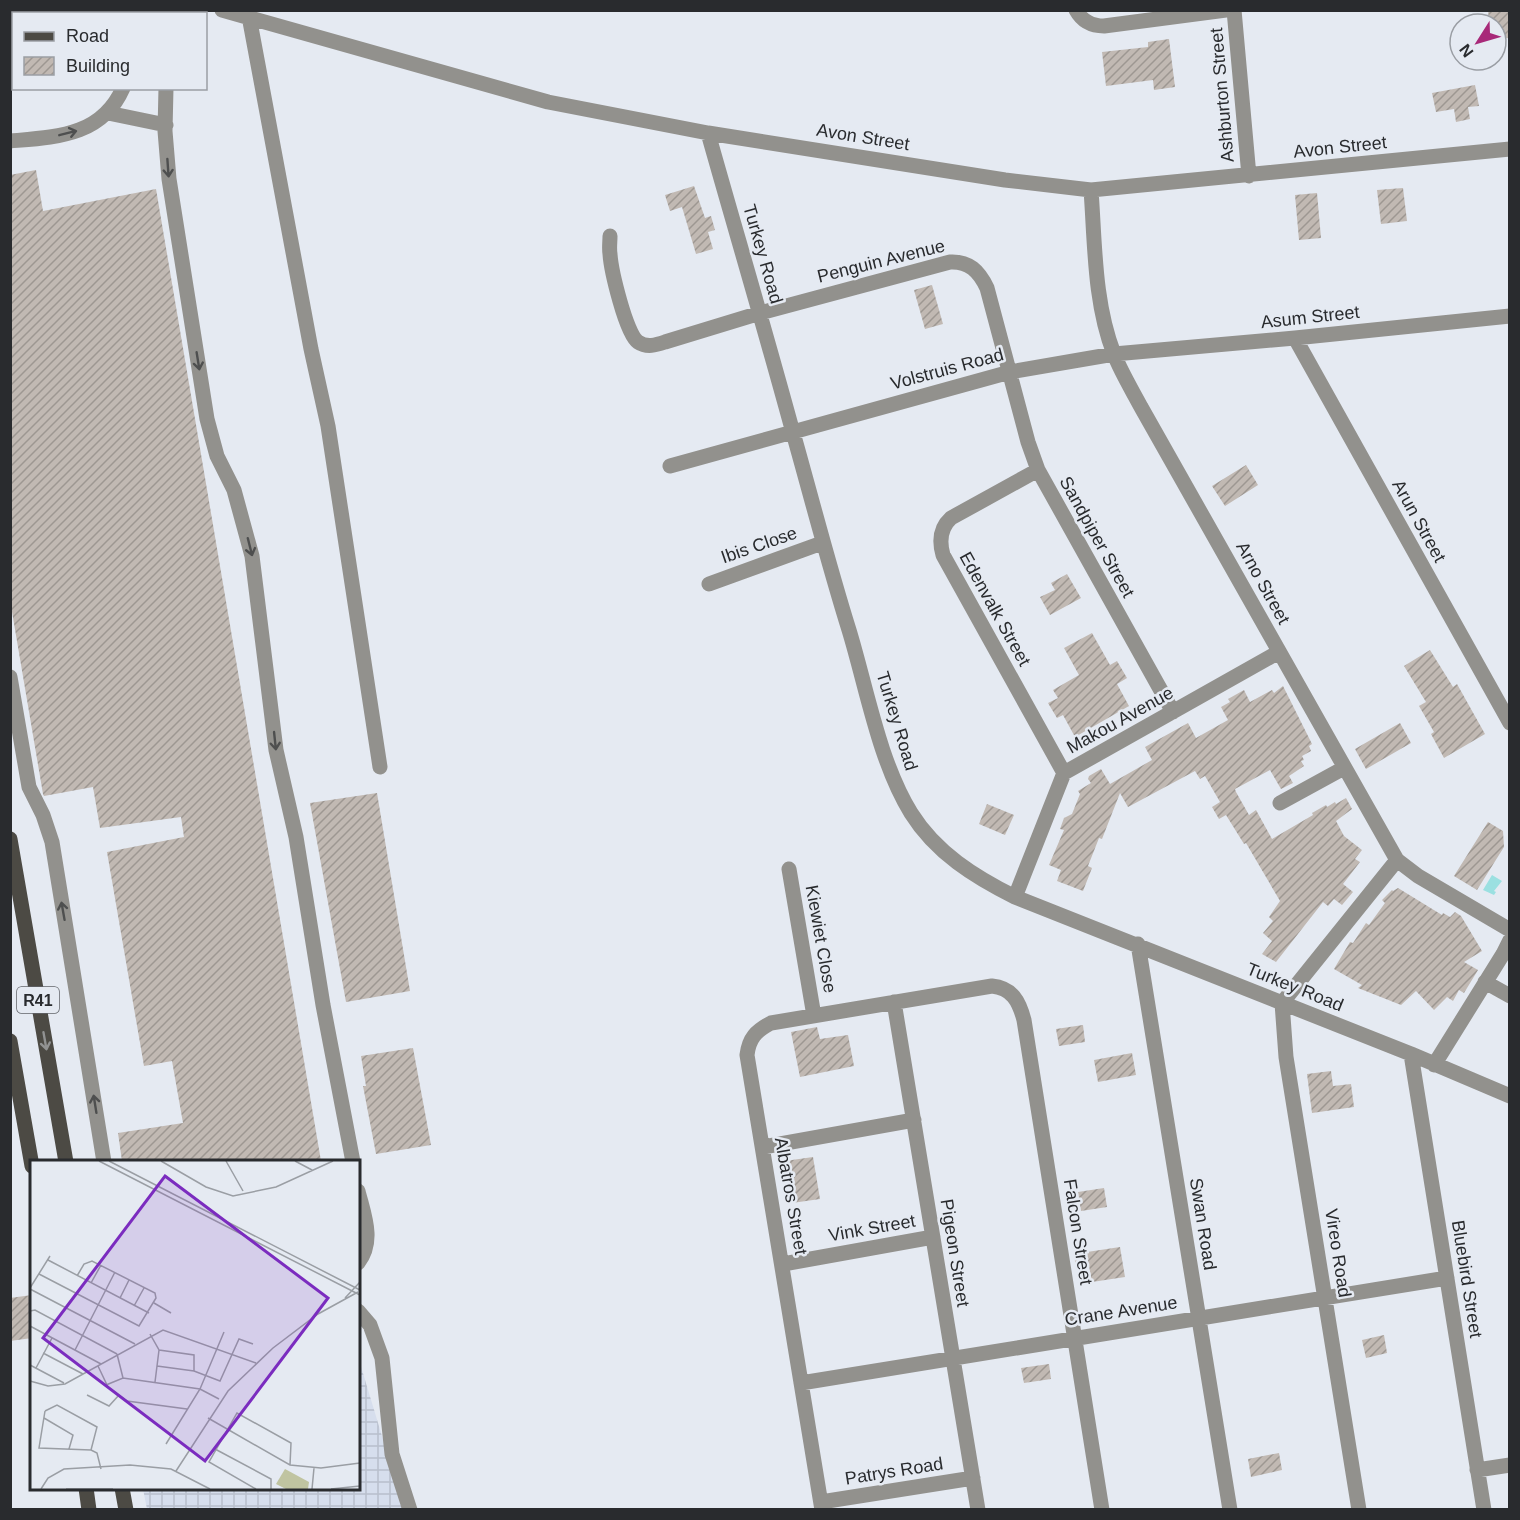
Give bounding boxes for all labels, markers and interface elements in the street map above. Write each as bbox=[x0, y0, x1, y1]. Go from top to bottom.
legend bbox=[12, 12, 207, 90]
north arrow bbox=[1448, 12, 1508, 72]
text: Road bbox=[66, 26, 109, 46]
street label: Ashburton Street bbox=[1206, 27, 1238, 163]
text: N bbox=[1456, 41, 1477, 60]
text: Building bbox=[66, 56, 130, 76]
street label: Avon Street bbox=[815, 120, 911, 154]
one-way arrow bbox=[59, 126, 78, 138]
street label: Avon Street bbox=[1292, 132, 1388, 162]
one-way arrow bbox=[163, 157, 174, 177]
street label: Turkey Road bbox=[739, 202, 787, 306]
street label: Penguin Avenue bbox=[815, 235, 947, 287]
street label: Asum Street bbox=[1260, 302, 1360, 332]
street label: Volstruis Road bbox=[888, 344, 1006, 394]
one-way arrow bbox=[192, 350, 203, 370]
street label: Sandpiper Street bbox=[1056, 473, 1138, 601]
street label: Arun Street bbox=[1388, 476, 1450, 566]
street label: Ibis Close bbox=[718, 523, 800, 567]
one-way arrow bbox=[244, 538, 256, 557]
street label: Arno Street bbox=[1232, 538, 1294, 628]
street label: Edenvalk Street bbox=[955, 549, 1035, 669]
street label: Turkey Road bbox=[872, 669, 922, 773]
street label: Makou Avenue bbox=[1063, 682, 1177, 758]
one-way arrow bbox=[270, 730, 281, 750]
street label: Kiewiet Close bbox=[802, 884, 840, 994]
one-way arrow bbox=[57, 902, 68, 922]
street label: Turkey Road bbox=[1244, 959, 1346, 1015]
road number: R41 bbox=[17, 987, 59, 1013]
one-way arrow bbox=[40, 1031, 51, 1051]
one-way arrow bbox=[89, 1094, 100, 1114]
street label: Albatros Street bbox=[771, 1136, 811, 1256]
inset map bbox=[30, 1160, 360, 1490]
street label: Swan Road bbox=[1186, 1176, 1220, 1272]
street label: Falcon Street bbox=[1060, 1178, 1096, 1286]
street label: Pigeon Street bbox=[937, 1198, 973, 1308]
street label: Vireo Road bbox=[1321, 1207, 1355, 1299]
street label: Vink Street bbox=[827, 1211, 917, 1245]
street label: Bluebird Street bbox=[1448, 1219, 1486, 1339]
street label: Crane Avenue bbox=[1063, 1292, 1179, 1330]
street label: Patrys Road bbox=[844, 1453, 944, 1489]

